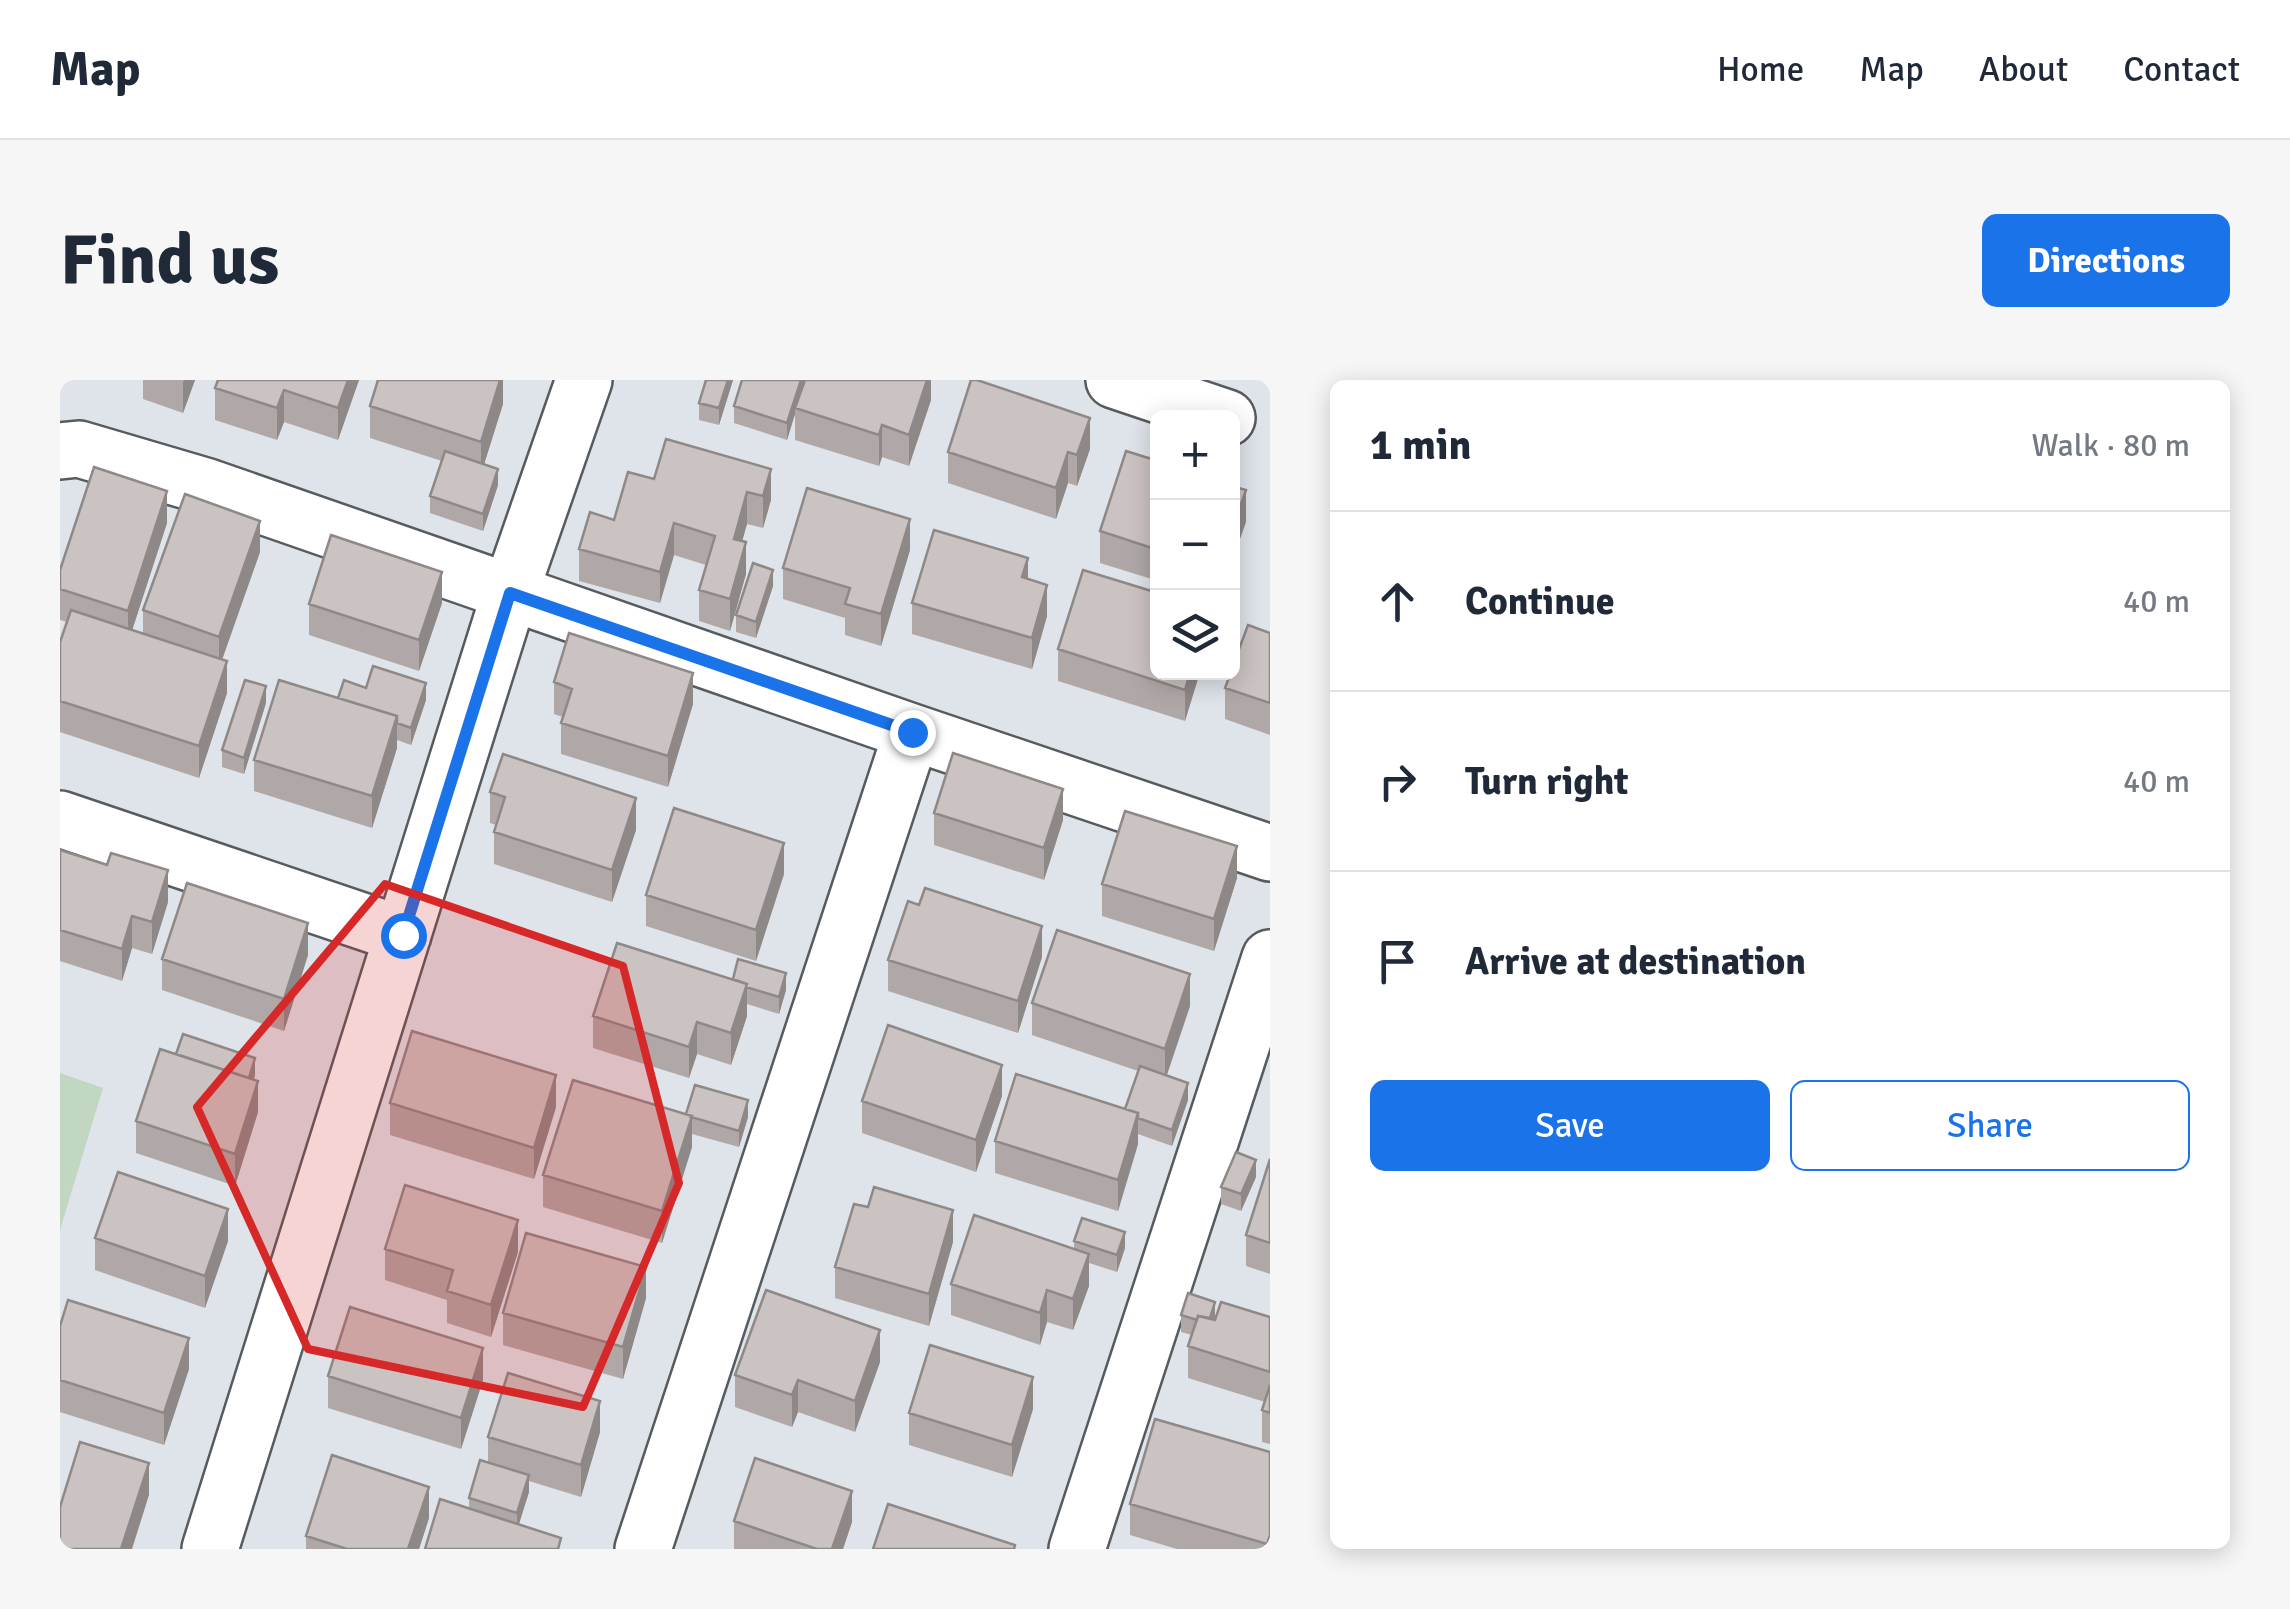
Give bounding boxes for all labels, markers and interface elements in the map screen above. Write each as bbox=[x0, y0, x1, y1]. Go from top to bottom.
text: Map bbox=[50, 40, 140, 99]
text: Home bbox=[1717, 48, 1804, 91]
text: Map bbox=[1859, 48, 1924, 91]
text: About bbox=[1979, 48, 2068, 91]
text: Contact bbox=[2123, 48, 2240, 91]
button: Directions bbox=[1982, 214, 2230, 307]
text: Find us bbox=[60, 217, 279, 303]
map controls bbox=[1150, 410, 1240, 680]
button: + bbox=[1150, 410, 1240, 500]
text: 1 min bbox=[1370, 420, 1471, 471]
text: Walk · 80 m bbox=[2031, 426, 2190, 465]
button: − bbox=[1150, 500, 1240, 590]
icon: ahead bbox=[1370, 574, 1425, 629]
text: Continue bbox=[1465, 578, 1615, 625]
text: 40 m bbox=[2123, 582, 2190, 621]
button: layers bbox=[1150, 590, 1240, 680]
route end bbox=[890, 710, 936, 756]
icon: right bbox=[1370, 754, 1425, 809]
text: Turn right bbox=[1465, 758, 1629, 805]
text: 40 m bbox=[2123, 762, 2190, 801]
route start bbox=[381, 913, 427, 959]
icon: arrive bbox=[1370, 934, 1425, 989]
text: Arrive at destination bbox=[1465, 938, 1806, 985]
button: Save bbox=[1370, 1080, 1770, 1171]
button: Share bbox=[1790, 1080, 2190, 1171]

